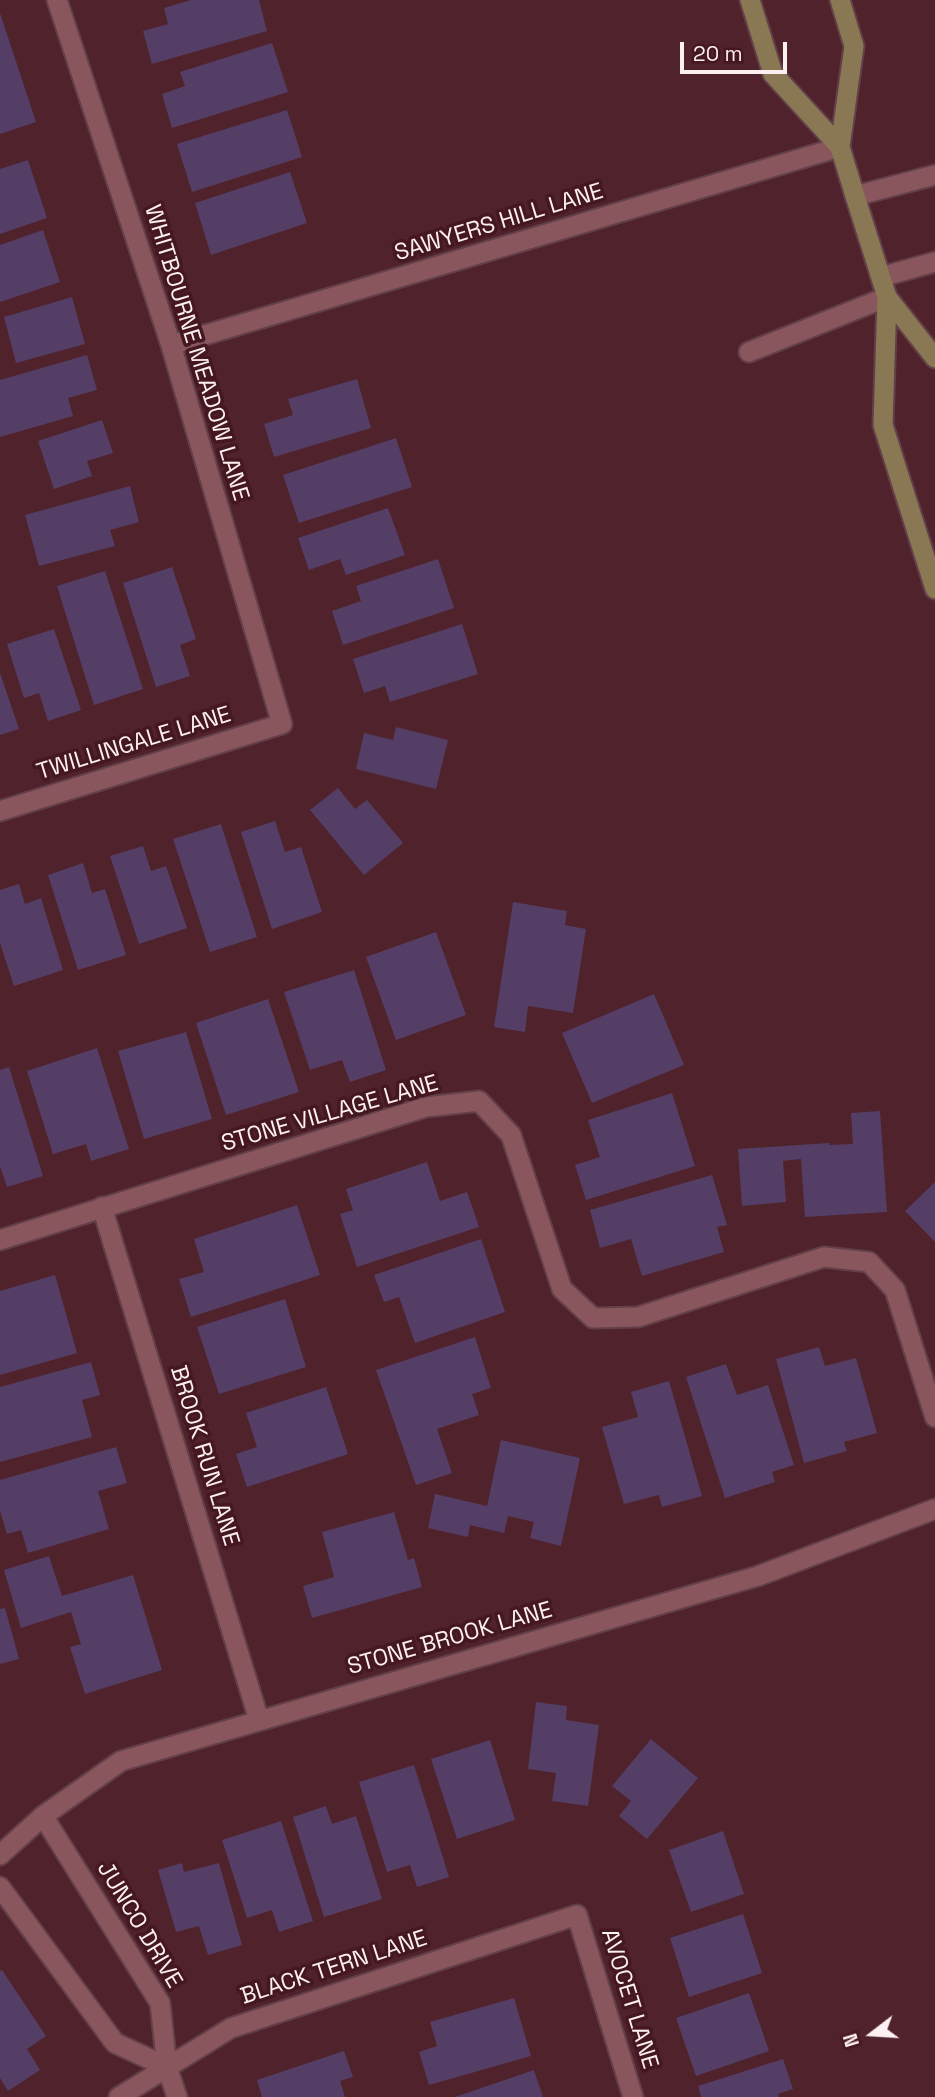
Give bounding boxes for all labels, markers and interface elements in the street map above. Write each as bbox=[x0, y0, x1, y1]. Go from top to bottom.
scale bar bbox=[683, 28, 790, 72]
text: 20 m bbox=[693, 40, 743, 67]
street label: SAWYERS HILL LANE bbox=[391, 178, 607, 268]
street label: WHITBOURNE MEADOW LANE bbox=[138, 202, 254, 504]
street label: TWILLINGALE LANE bbox=[34, 701, 234, 787]
street label: STONE VILLAGE LANE bbox=[218, 1070, 442, 1158]
street label: BROOK RUN LANE bbox=[164, 1363, 244, 1549]
street label: STONE BROOK LANE bbox=[345, 1597, 555, 1681]
street label: JUNCO DRIVE bbox=[90, 1857, 188, 1993]
street label: BLACK TERN LANE bbox=[237, 1925, 431, 2011]
street label: AVOCET LANE bbox=[595, 1926, 663, 2072]
north arrow bbox=[837, 1999, 907, 2069]
text: N bbox=[838, 2031, 865, 2050]

